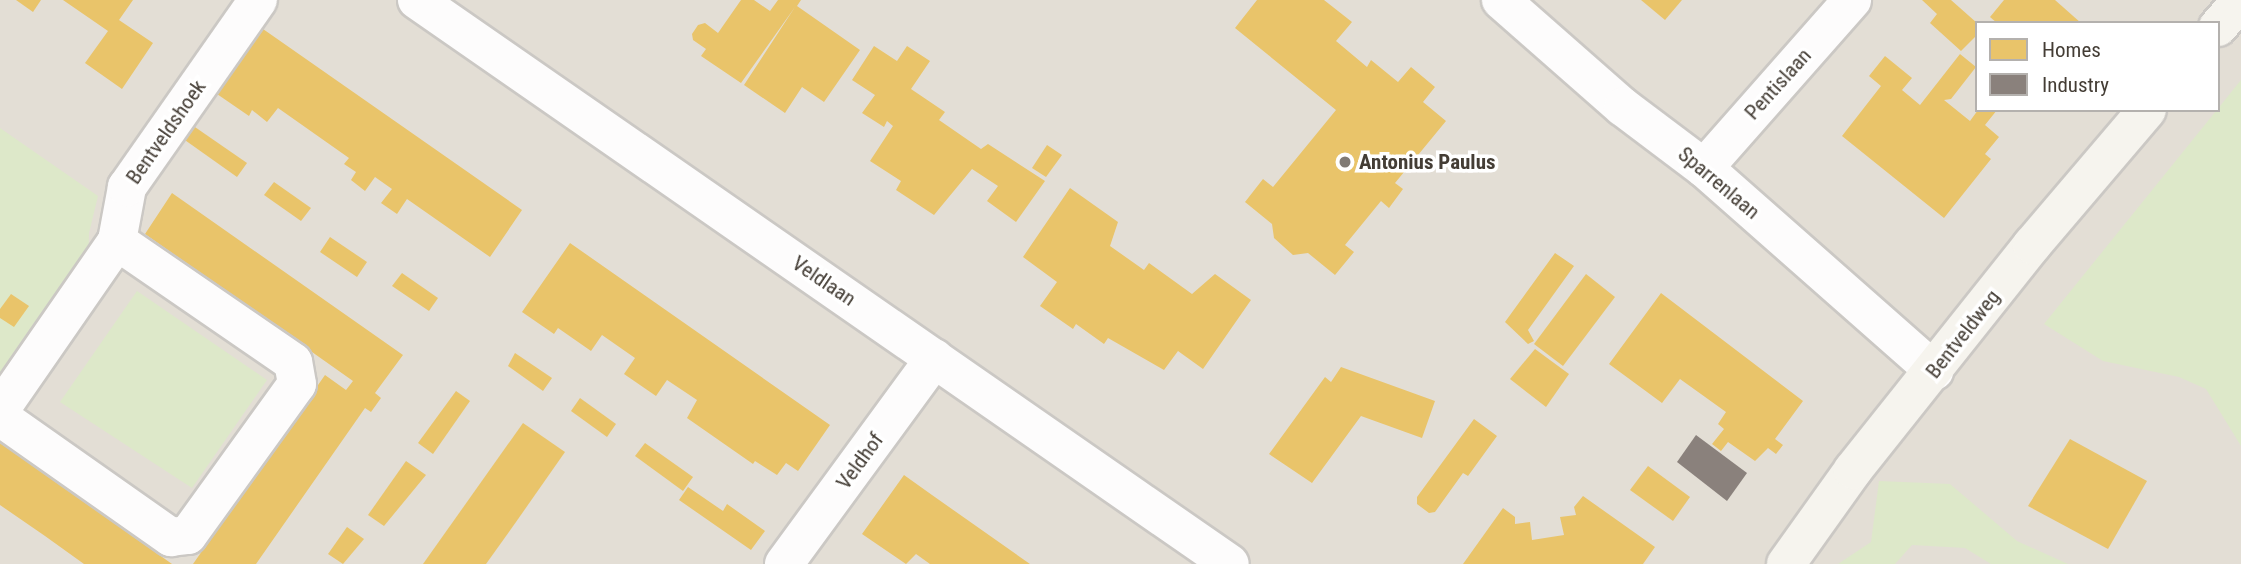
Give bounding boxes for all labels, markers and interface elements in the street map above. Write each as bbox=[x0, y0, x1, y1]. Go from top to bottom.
legend bbox=[1975, 21, 2220, 112]
text: Homes bbox=[2042, 38, 2101, 62]
street label: Pentislaan bbox=[1739, 43, 1817, 125]
text: Industry bbox=[2042, 73, 2109, 97]
street label: Bentveldshoek bbox=[121, 75, 211, 189]
street label: Sparrenlaan bbox=[1673, 142, 1765, 224]
place label: Antonius Paulus bbox=[1359, 149, 1496, 175]
marker: Antonius Paulus bbox=[1337, 154, 1353, 170]
street label: Veldlaan bbox=[787, 251, 861, 311]
street label: Bentveldweg bbox=[1921, 285, 2005, 383]
street label: Veldhof bbox=[831, 428, 889, 494]

